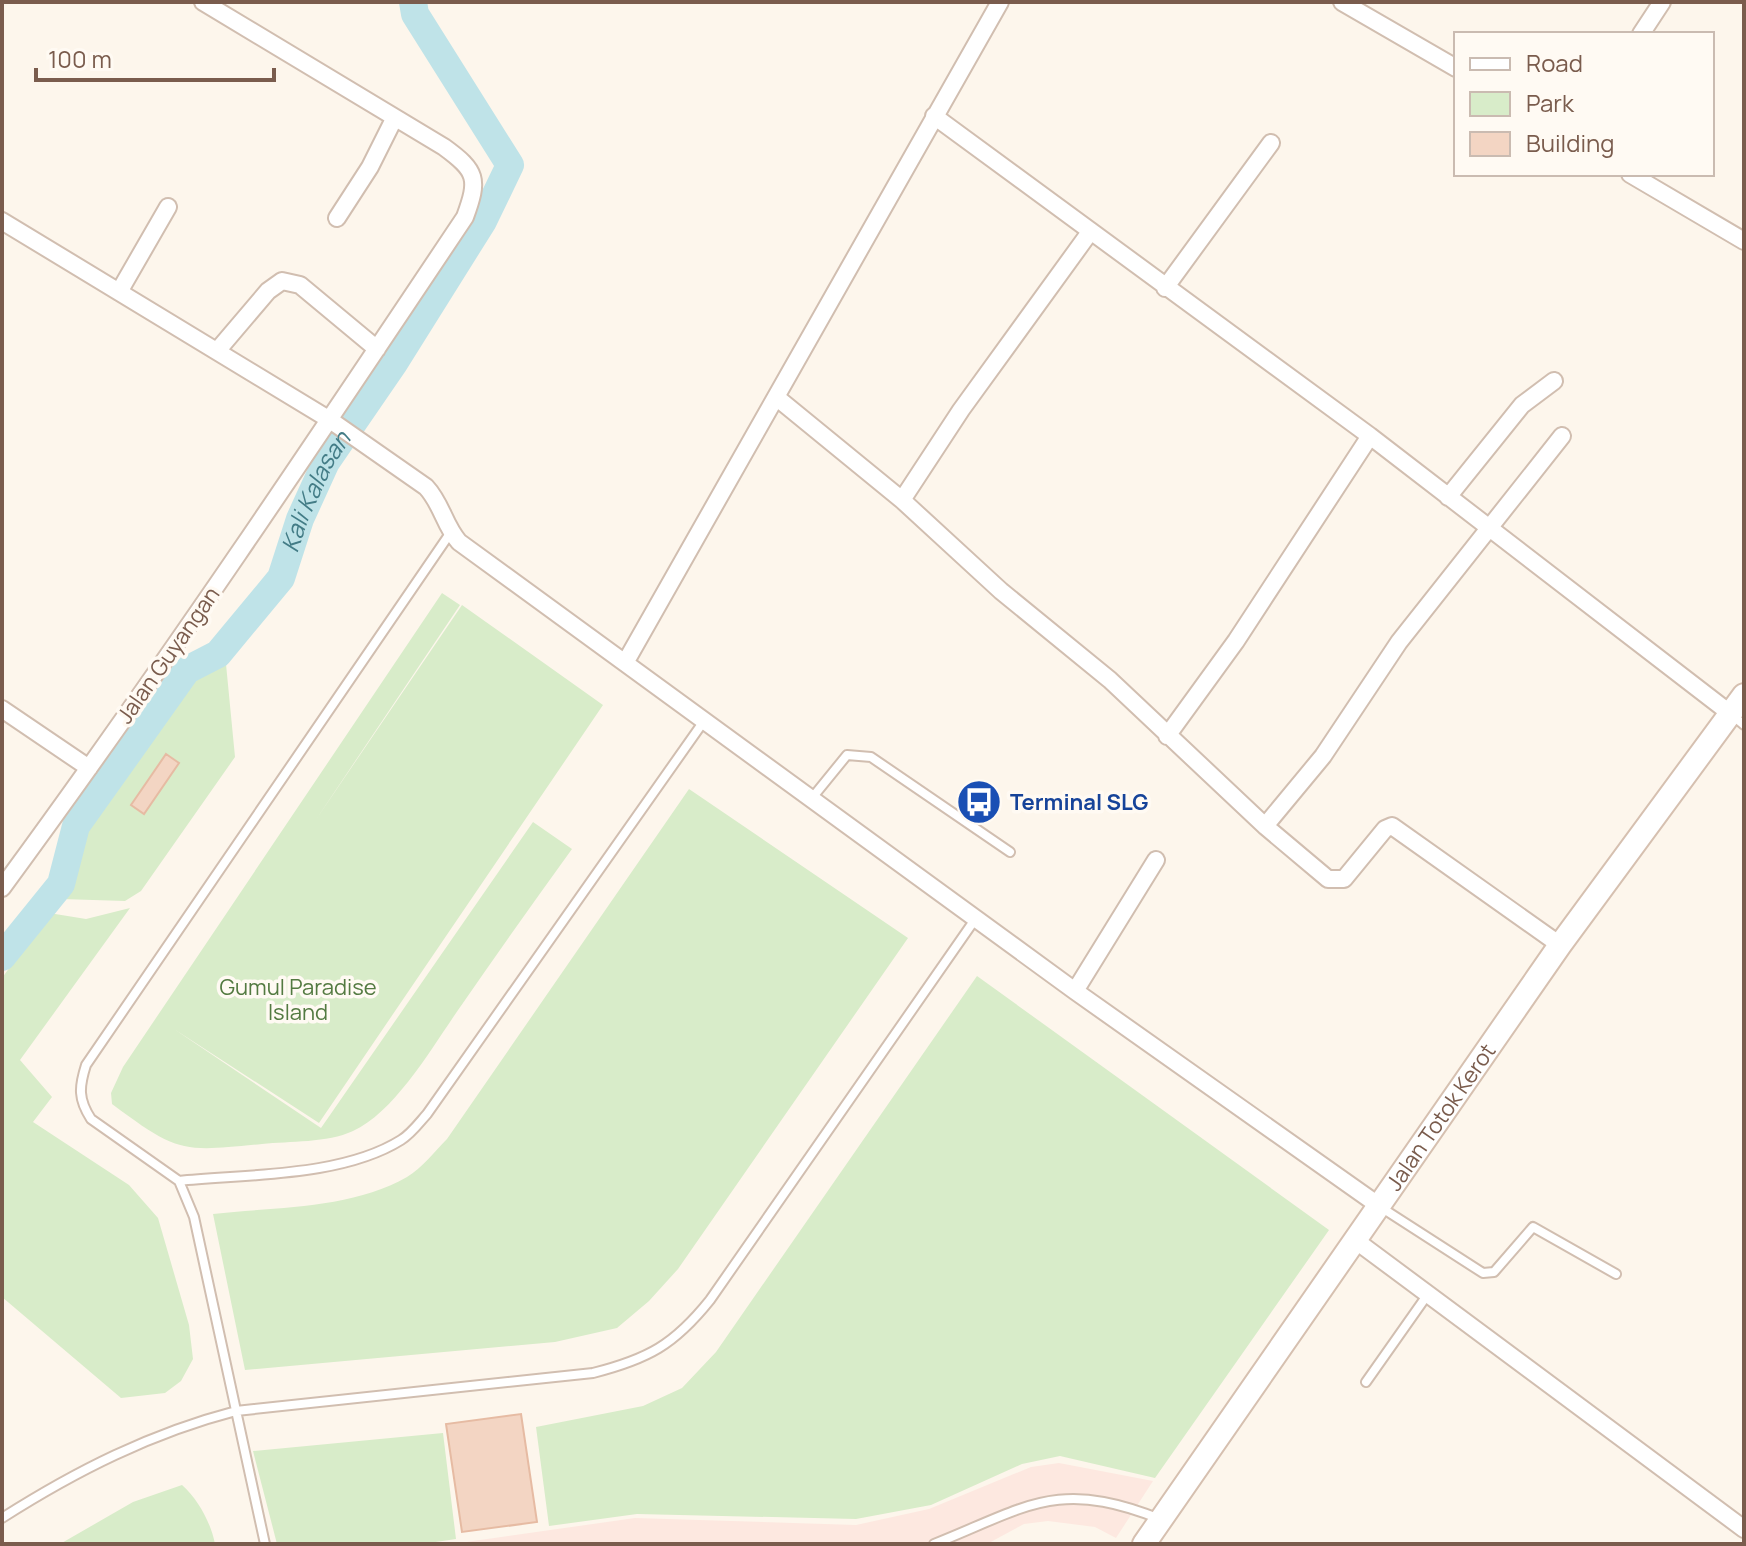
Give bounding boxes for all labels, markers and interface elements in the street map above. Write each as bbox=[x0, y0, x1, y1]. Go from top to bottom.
scale bar bbox=[36, 32, 274, 82]
legend bbox=[1454, 32, 1714, 176]
text: 100 m bbox=[48, 42, 112, 75]
text: Road bbox=[1526, 46, 1583, 79]
text: Park bbox=[1526, 86, 1575, 119]
text: Building bbox=[1526, 126, 1614, 159]
water label: Kali Kalasan bbox=[272, 423, 358, 556]
street label: Jalan Guyangan bbox=[110, 581, 226, 729]
bus stop icon: Terminal SLG bbox=[955, 778, 1003, 826]
place label: Terminal SLG bbox=[1010, 787, 1148, 817]
park label: Gumul Paradise Island bbox=[219, 972, 377, 1027]
street label: Jalan Totok Kerot bbox=[1379, 1037, 1502, 1197]

